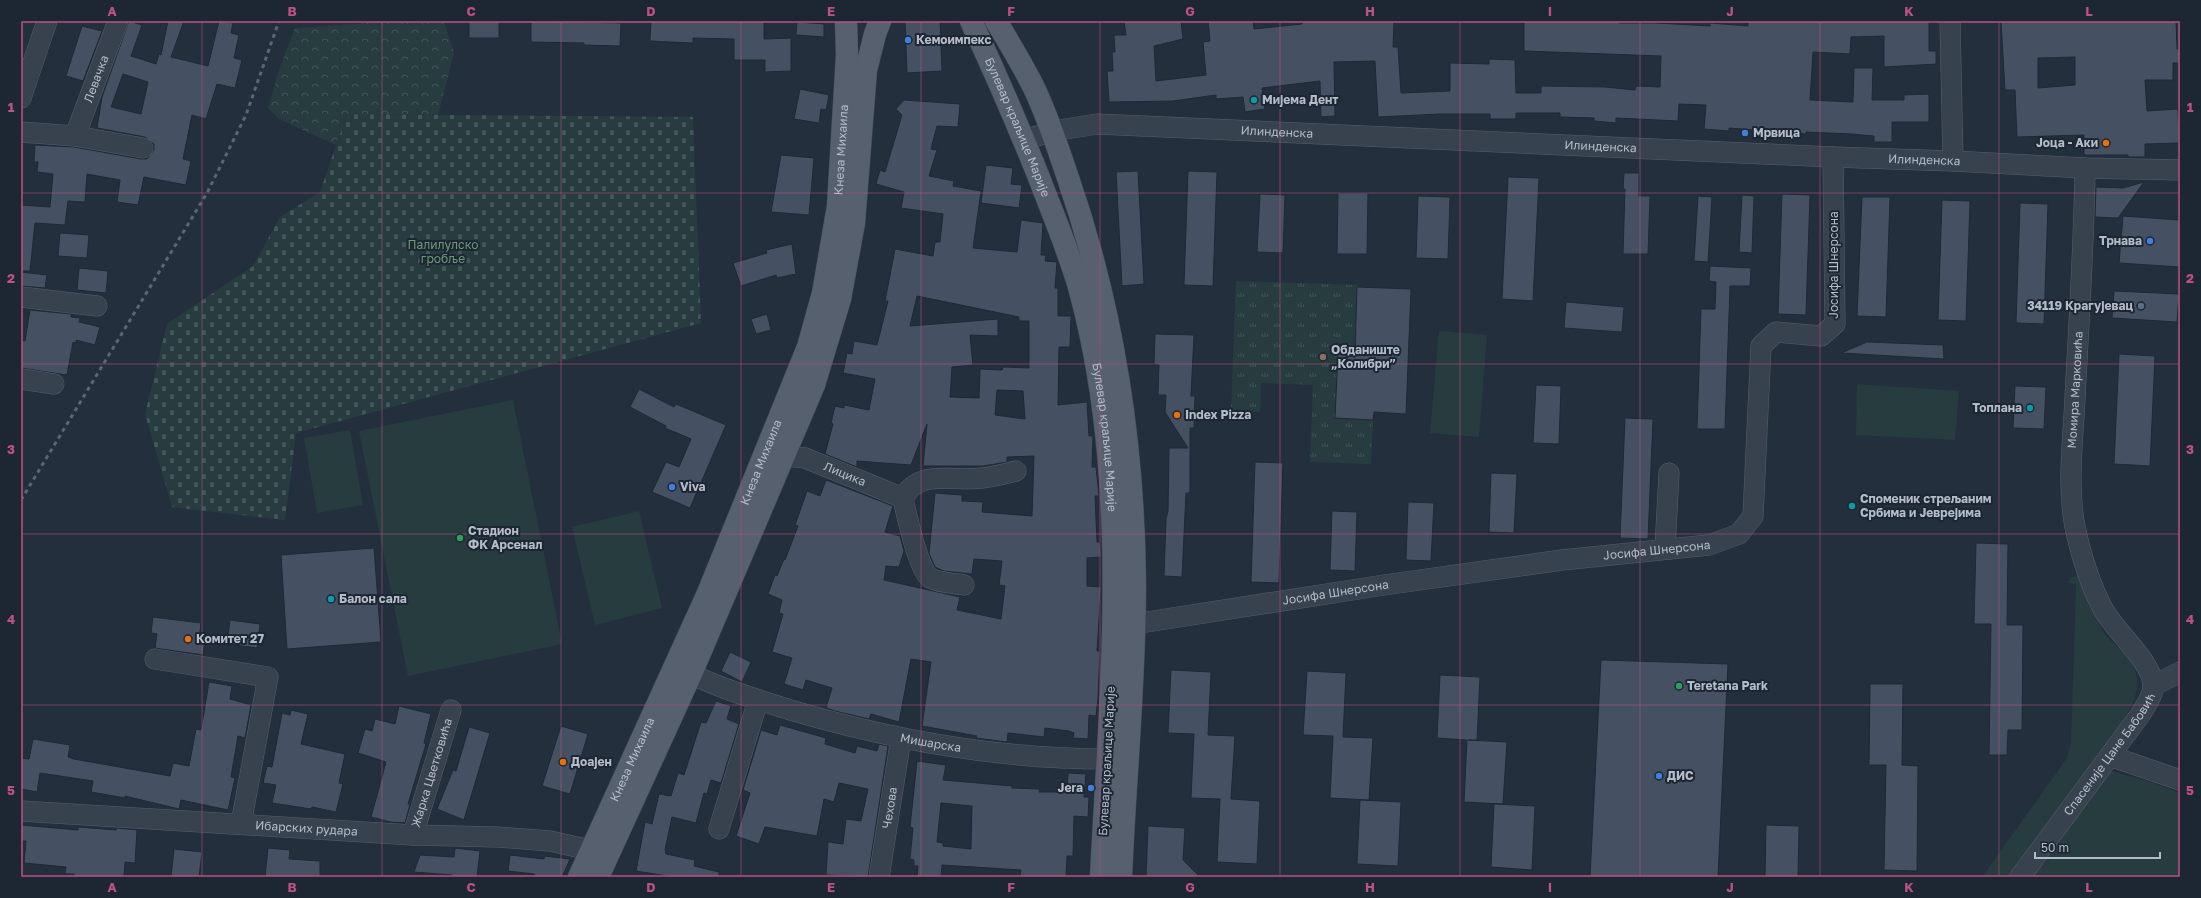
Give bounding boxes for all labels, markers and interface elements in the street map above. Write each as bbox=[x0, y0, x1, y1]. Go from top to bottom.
text: A bbox=[107, 3, 117, 19]
text: B bbox=[287, 3, 297, 19]
text: C bbox=[466, 3, 476, 19]
text: D bbox=[646, 3, 656, 19]
text: E bbox=[827, 3, 835, 19]
text: F bbox=[1007, 3, 1015, 19]
text: G bbox=[1185, 3, 1195, 19]
text: H bbox=[1365, 3, 1375, 19]
text: I bbox=[1548, 3, 1552, 19]
text: J bbox=[1726, 3, 1734, 19]
text: K bbox=[1904, 3, 1914, 19]
text: L bbox=[2085, 3, 2093, 19]
place label: Кемоимпекс bbox=[916, 32, 991, 47]
marker: Кемоимпекс bbox=[903, 35, 913, 45]
street label: Левачка bbox=[80, 53, 112, 104]
street label: Булевар краљице Марије bbox=[982, 55, 1054, 199]
place label: Мијема Дент bbox=[1262, 92, 1339, 107]
marker: Мијема Дент bbox=[1249, 95, 1259, 105]
text: 1 bbox=[8, 99, 15, 115]
text: 1 bbox=[2187, 99, 2194, 115]
street label: Кнеза Михаила bbox=[831, 104, 851, 196]
street label: Илинденска bbox=[1240, 122, 1313, 141]
place label: Мрвица bbox=[1753, 125, 1800, 140]
marker: Мрвица bbox=[1740, 128, 1750, 138]
place label: Јоца - Аки bbox=[2036, 135, 2098, 150]
street label: Илинденска bbox=[1564, 137, 1637, 155]
marker: Јоца - Аки bbox=[2101, 138, 2111, 148]
street label: Илинденска bbox=[1888, 151, 1961, 168]
street label: Јосифа Шнерсона bbox=[1826, 211, 1841, 319]
place label: Трнава bbox=[2099, 233, 2142, 248]
marker: Трнава bbox=[2145, 236, 2155, 246]
park label: Палилулско гробље bbox=[407, 237, 479, 266]
text: 2 bbox=[7, 270, 15, 286]
text: 2 bbox=[2186, 270, 2194, 286]
place label: 34119 Крагујевац bbox=[2027, 298, 2133, 313]
marker: 34119 Крагујевац bbox=[2136, 301, 2146, 311]
street label: Момира Марковића bbox=[2064, 331, 2086, 449]
place label: Обданиште „Колибри” bbox=[1331, 342, 1400, 371]
marker: Обданиште „Колибри” bbox=[1318, 352, 1328, 362]
street label: Булевар краљице Марије bbox=[1089, 361, 1120, 512]
place label: Топлана bbox=[1972, 400, 2022, 415]
marker: Топлана bbox=[2025, 403, 2035, 413]
place label: Index Pizza bbox=[1185, 407, 1251, 422]
marker: Index Pizza bbox=[1172, 410, 1182, 420]
street label: Кнеза Михаила bbox=[737, 417, 785, 507]
text: 3 bbox=[7, 441, 15, 457]
text: 3 bbox=[2186, 441, 2194, 457]
street label: Лицика bbox=[822, 458, 868, 489]
place label: Viva bbox=[680, 479, 706, 494]
marker: Viva bbox=[667, 482, 677, 492]
place label: Споменик стрељаним Србима и Јеврејима bbox=[1860, 491, 1992, 520]
marker: Споменик стрељаним Србима и Јеврејима bbox=[1847, 501, 1857, 511]
place label: Стадион ФК Арсенал bbox=[468, 523, 542, 552]
marker: Стадион ФК Арсенал bbox=[455, 533, 465, 543]
street label: Јосифа Шнерсона bbox=[1602, 537, 1711, 563]
street label: Јосифа Шнерсона bbox=[1281, 576, 1390, 608]
place label: Балон сала bbox=[339, 591, 407, 606]
marker: Балон сала bbox=[326, 594, 336, 604]
text: 4 bbox=[7, 611, 15, 627]
text: 4 bbox=[2186, 611, 2194, 627]
place label: Комитет 27 bbox=[196, 631, 264, 646]
marker: Комитет 27 bbox=[183, 634, 193, 644]
place label: Teretana Park bbox=[1687, 678, 1768, 693]
marker: Teretana Park bbox=[1674, 681, 1684, 691]
street label: Булевар краљице Марије bbox=[1095, 686, 1118, 836]
street label: Спасеније Цане Бабовић bbox=[2060, 691, 2158, 818]
street label: Кнеза Михаила bbox=[606, 715, 658, 804]
street label: Жарка Цветковића bbox=[408, 716, 455, 829]
street label: Мишарска bbox=[899, 730, 962, 755]
place label: Доајен bbox=[571, 754, 612, 769]
marker: Доајен bbox=[558, 757, 568, 767]
place label: ДИС bbox=[1667, 768, 1694, 783]
marker: ДИС bbox=[1654, 771, 1664, 781]
place label: Jera bbox=[1058, 780, 1083, 795]
text: 5 bbox=[7, 782, 15, 798]
text: 5 bbox=[2186, 782, 2194, 798]
marker: Jera bbox=[1086, 783, 1096, 793]
street label: Чехова bbox=[879, 786, 900, 830]
street label: Ибарских рудара bbox=[255, 817, 358, 839]
scale bar bbox=[2035, 834, 2160, 860]
text: 50 m bbox=[2041, 840, 2069, 855]
text: A bbox=[107, 879, 117, 895]
text: B bbox=[287, 879, 297, 895]
text: C bbox=[466, 879, 476, 895]
text: D bbox=[646, 879, 656, 895]
text: E bbox=[827, 879, 835, 895]
text: F bbox=[1007, 879, 1015, 895]
text: G bbox=[1185, 879, 1195, 895]
text: H bbox=[1365, 879, 1375, 895]
text: I bbox=[1548, 879, 1552, 895]
text: J bbox=[1726, 879, 1734, 895]
text: K bbox=[1904, 879, 1914, 895]
text: L bbox=[2085, 879, 2093, 895]

